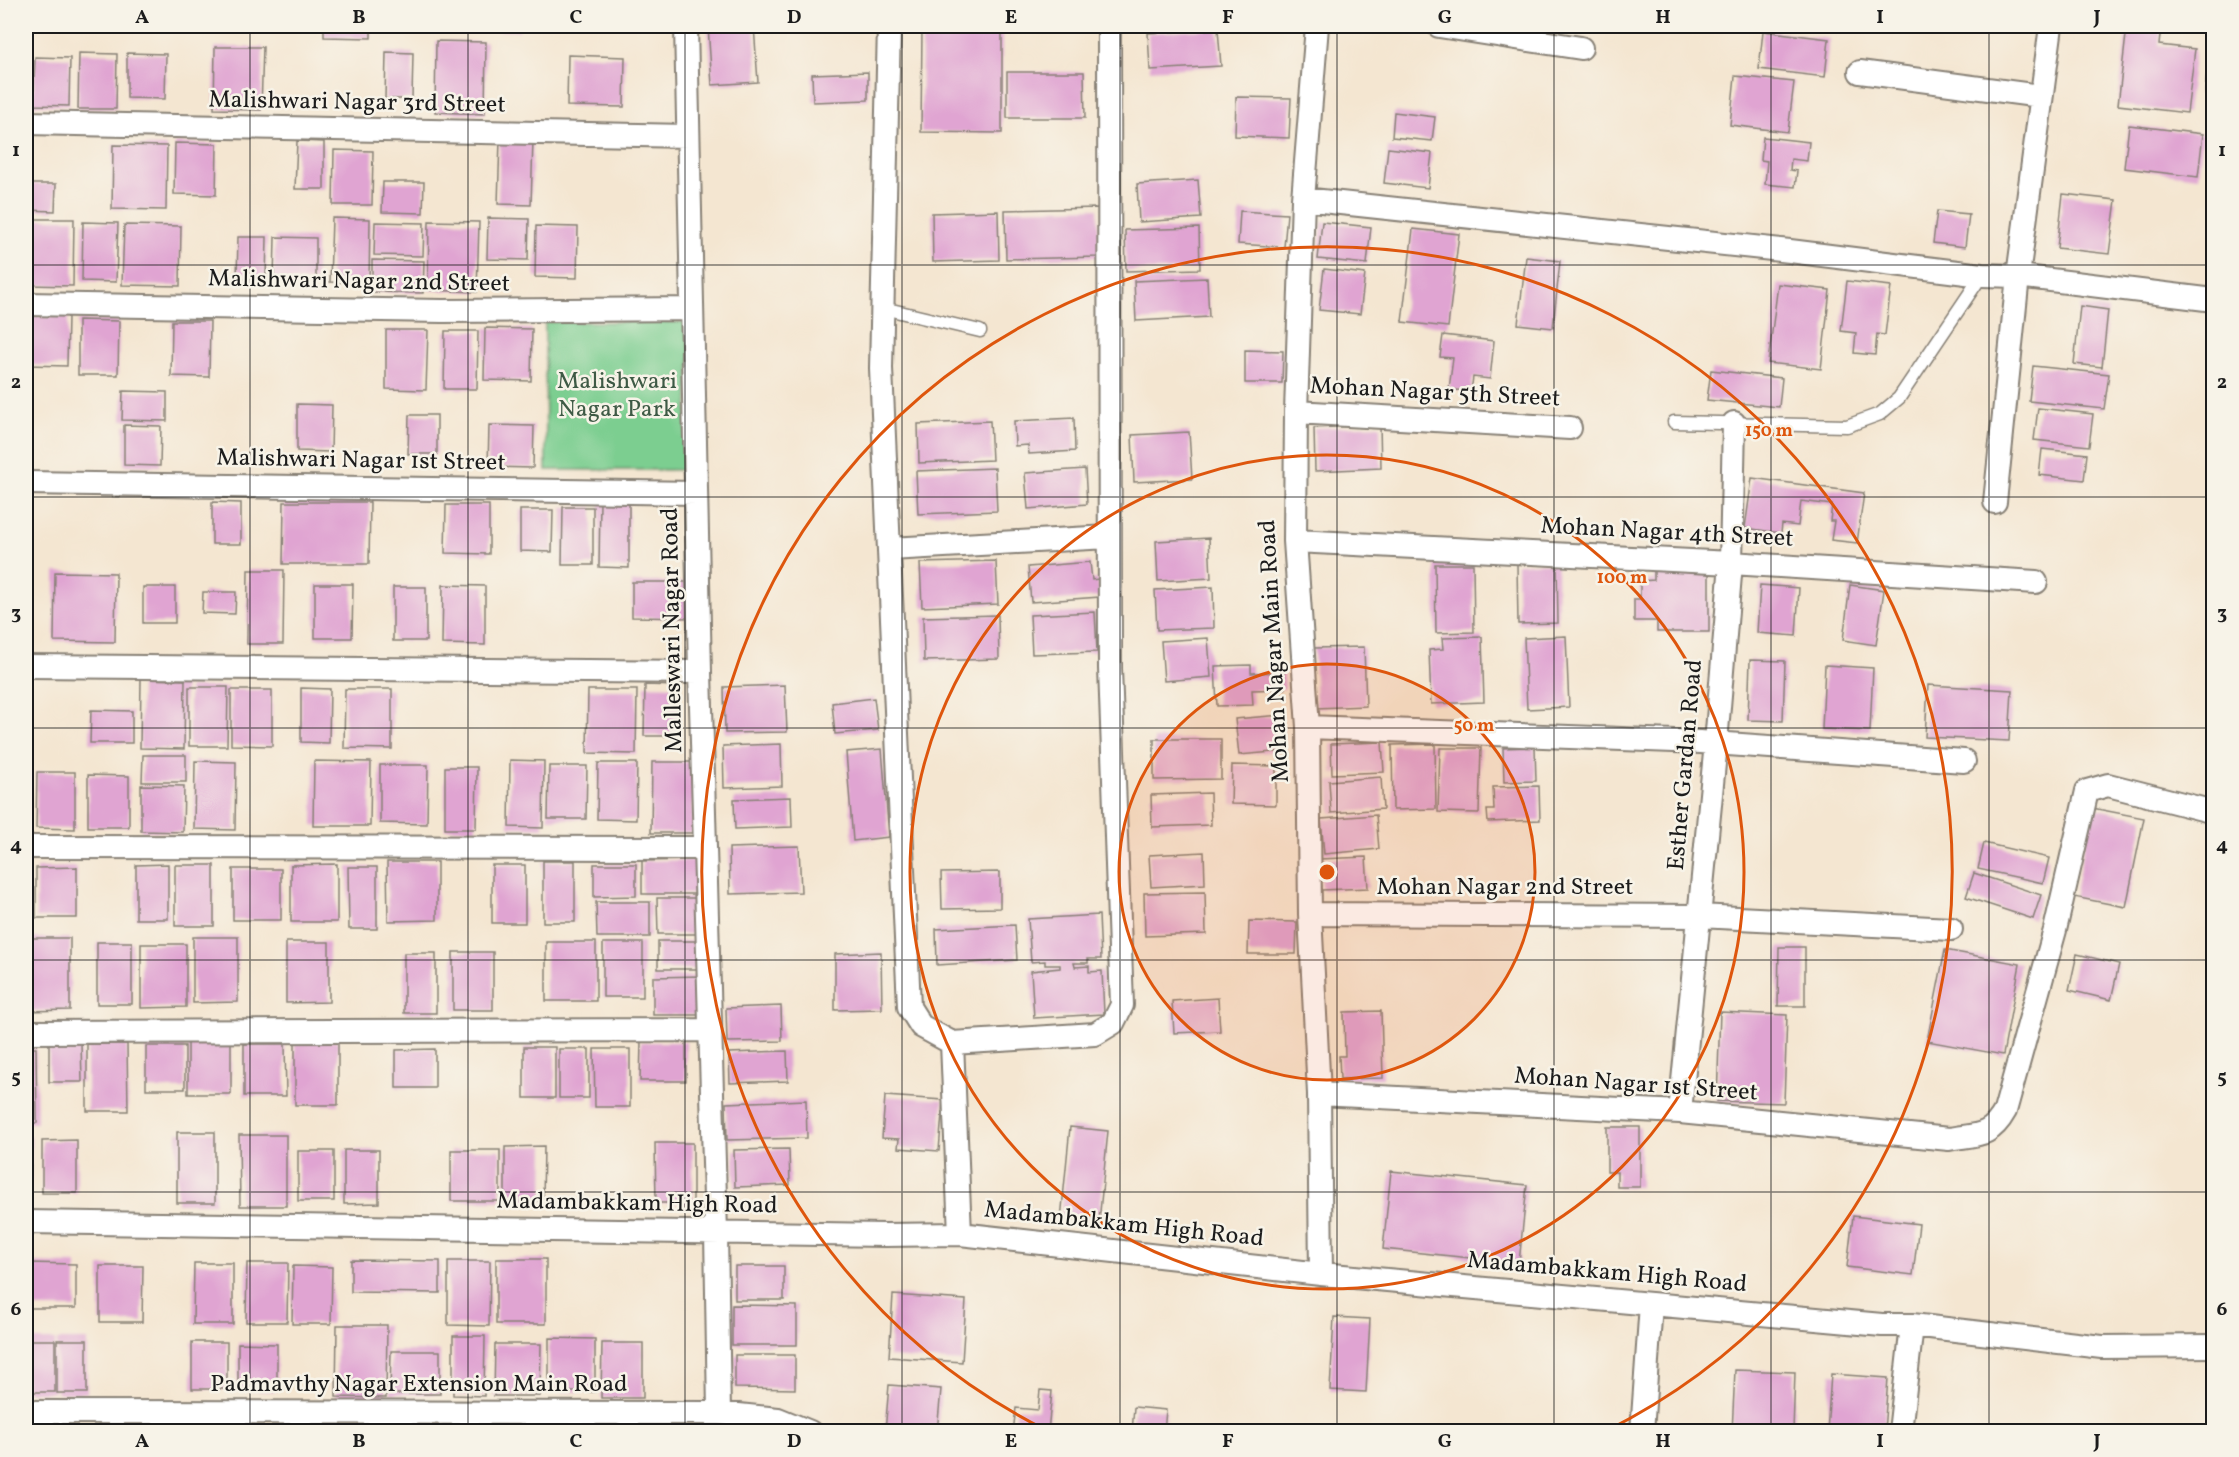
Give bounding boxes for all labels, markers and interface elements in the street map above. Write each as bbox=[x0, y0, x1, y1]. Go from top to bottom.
text: A bbox=[135, 4, 149, 32]
text: B bbox=[352, 4, 366, 32]
text: C bbox=[570, 4, 583, 32]
text: D bbox=[787, 4, 801, 32]
text: E bbox=[1005, 4, 1017, 32]
text: F bbox=[1222, 4, 1234, 32]
text: G bbox=[1438, 4, 1452, 32]
text: H bbox=[1655, 4, 1671, 32]
text: I bbox=[1876, 4, 1884, 32]
text: J bbox=[2092, 4, 2101, 32]
street label: Malishwari Nagar 3rd Street bbox=[208, 83, 506, 123]
text: 1 bbox=[12, 137, 20, 165]
text: 1 bbox=[2218, 137, 2226, 165]
street label: Malishwari Nagar 2nd Street bbox=[208, 262, 510, 302]
park label: Malishwari Nagar Park bbox=[557, 365, 677, 427]
text: 2 bbox=[11, 369, 21, 397]
street label: Mohan Nagar 5th Street bbox=[1309, 369, 1561, 417]
text: 2 bbox=[2217, 369, 2227, 397]
text: 150 m bbox=[1745, 419, 1793, 444]
street label: Malishwari Nagar 1st Street bbox=[216, 441, 506, 481]
street label: Malleswari Nagar Road bbox=[654, 507, 692, 753]
street label: Mohan Nagar 4th Street bbox=[1540, 509, 1794, 557]
street label: Mohan Nagar Main Road bbox=[1251, 519, 1299, 783]
text: 100 m bbox=[1597, 566, 1647, 591]
text: 3 bbox=[11, 600, 21, 628]
text: 3 bbox=[2217, 600, 2227, 628]
street label: Esther Gardan Road bbox=[1660, 658, 1712, 872]
text: 50 m bbox=[1454, 714, 1494, 739]
text: 4 bbox=[10, 832, 22, 860]
text: 4 bbox=[2216, 832, 2228, 860]
centre of rings bbox=[1317, 862, 1337, 882]
street label: Mohan Nagar 2nd Street bbox=[1376, 871, 1634, 905]
street label: Mohan Nagar 1st Street bbox=[1513, 1060, 1759, 1110]
text: 5 bbox=[11, 1064, 21, 1092]
text: 5 bbox=[2217, 1064, 2227, 1092]
street label: Madambakkam High Road bbox=[496, 1185, 778, 1223]
street label: Madambakkam High Road bbox=[982, 1193, 1266, 1257]
street label: Madambakkam High Road bbox=[1465, 1244, 1749, 1302]
text: 6 bbox=[11, 1296, 22, 1324]
text: 6 bbox=[2217, 1296, 2228, 1324]
street label: Padmavthy Nagar Extension Main Road bbox=[210, 1368, 628, 1402]
text: A bbox=[135, 1428, 149, 1456]
text: B bbox=[352, 1428, 366, 1456]
text: C bbox=[570, 1428, 583, 1456]
text: D bbox=[787, 1428, 801, 1456]
text: E bbox=[1005, 1428, 1017, 1456]
text: F bbox=[1222, 1428, 1234, 1456]
text: G bbox=[1438, 1428, 1452, 1456]
text: H bbox=[1655, 1428, 1671, 1456]
text: I bbox=[1876, 1428, 1884, 1456]
text: J bbox=[2092, 1428, 2101, 1456]

